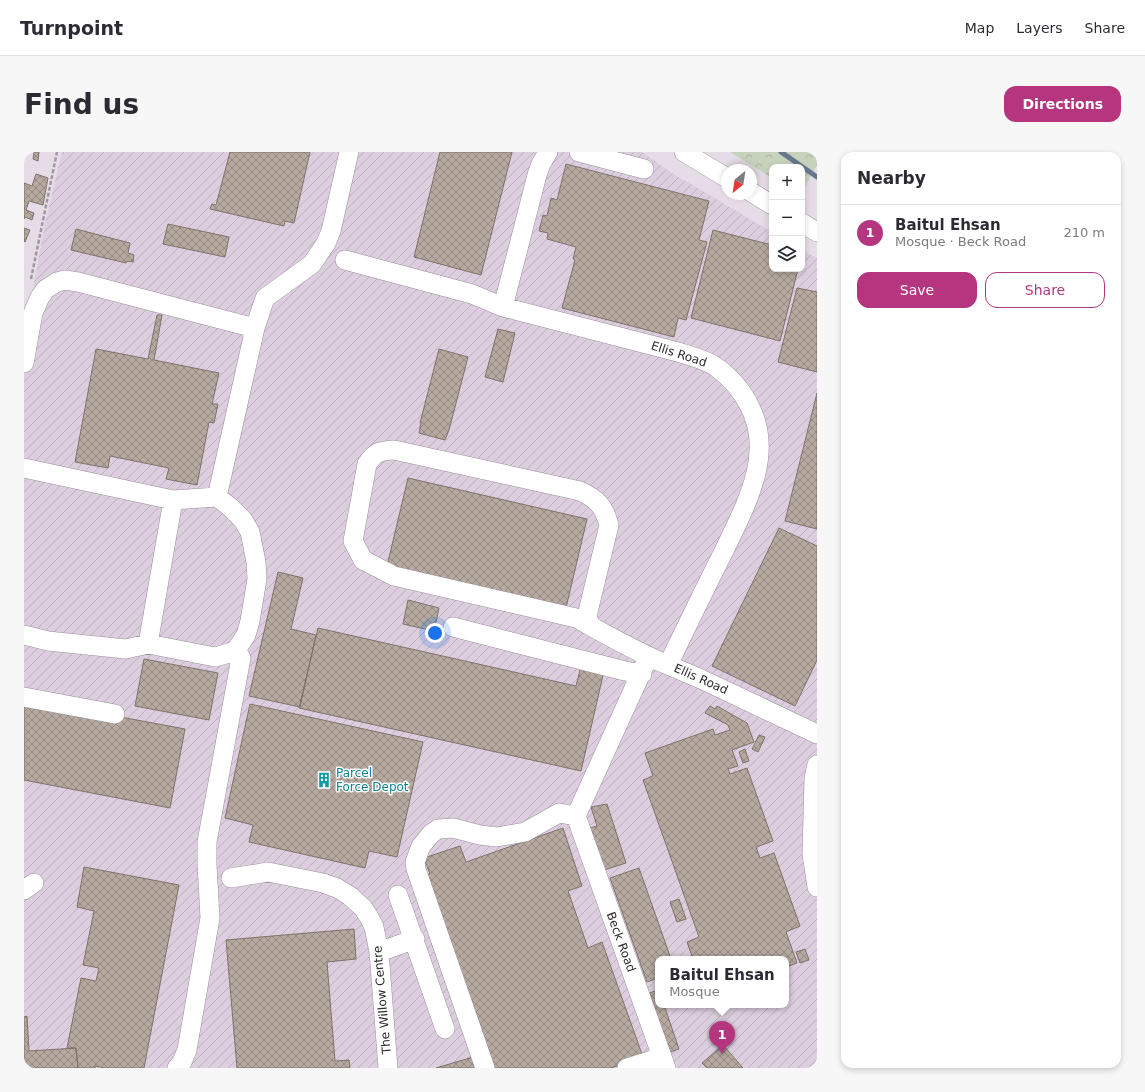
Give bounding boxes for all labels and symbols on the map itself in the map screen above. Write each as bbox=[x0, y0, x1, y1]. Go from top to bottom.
north arrow bbox=[721, 164, 757, 200]
street label: Ellis Road bbox=[649, 338, 709, 370]
your location bbox=[425, 623, 445, 643]
street label: Ellis Road bbox=[672, 661, 730, 697]
place label: Parcel Force Depot bbox=[336, 766, 409, 794]
building icon: Parcel Force Depot bbox=[315, 771, 333, 789]
street label: Beck Road bbox=[604, 910, 638, 974]
street label: The Willow Centre bbox=[370, 945, 394, 1056]
pin: 1 bbox=[709, 1021, 735, 1054]

